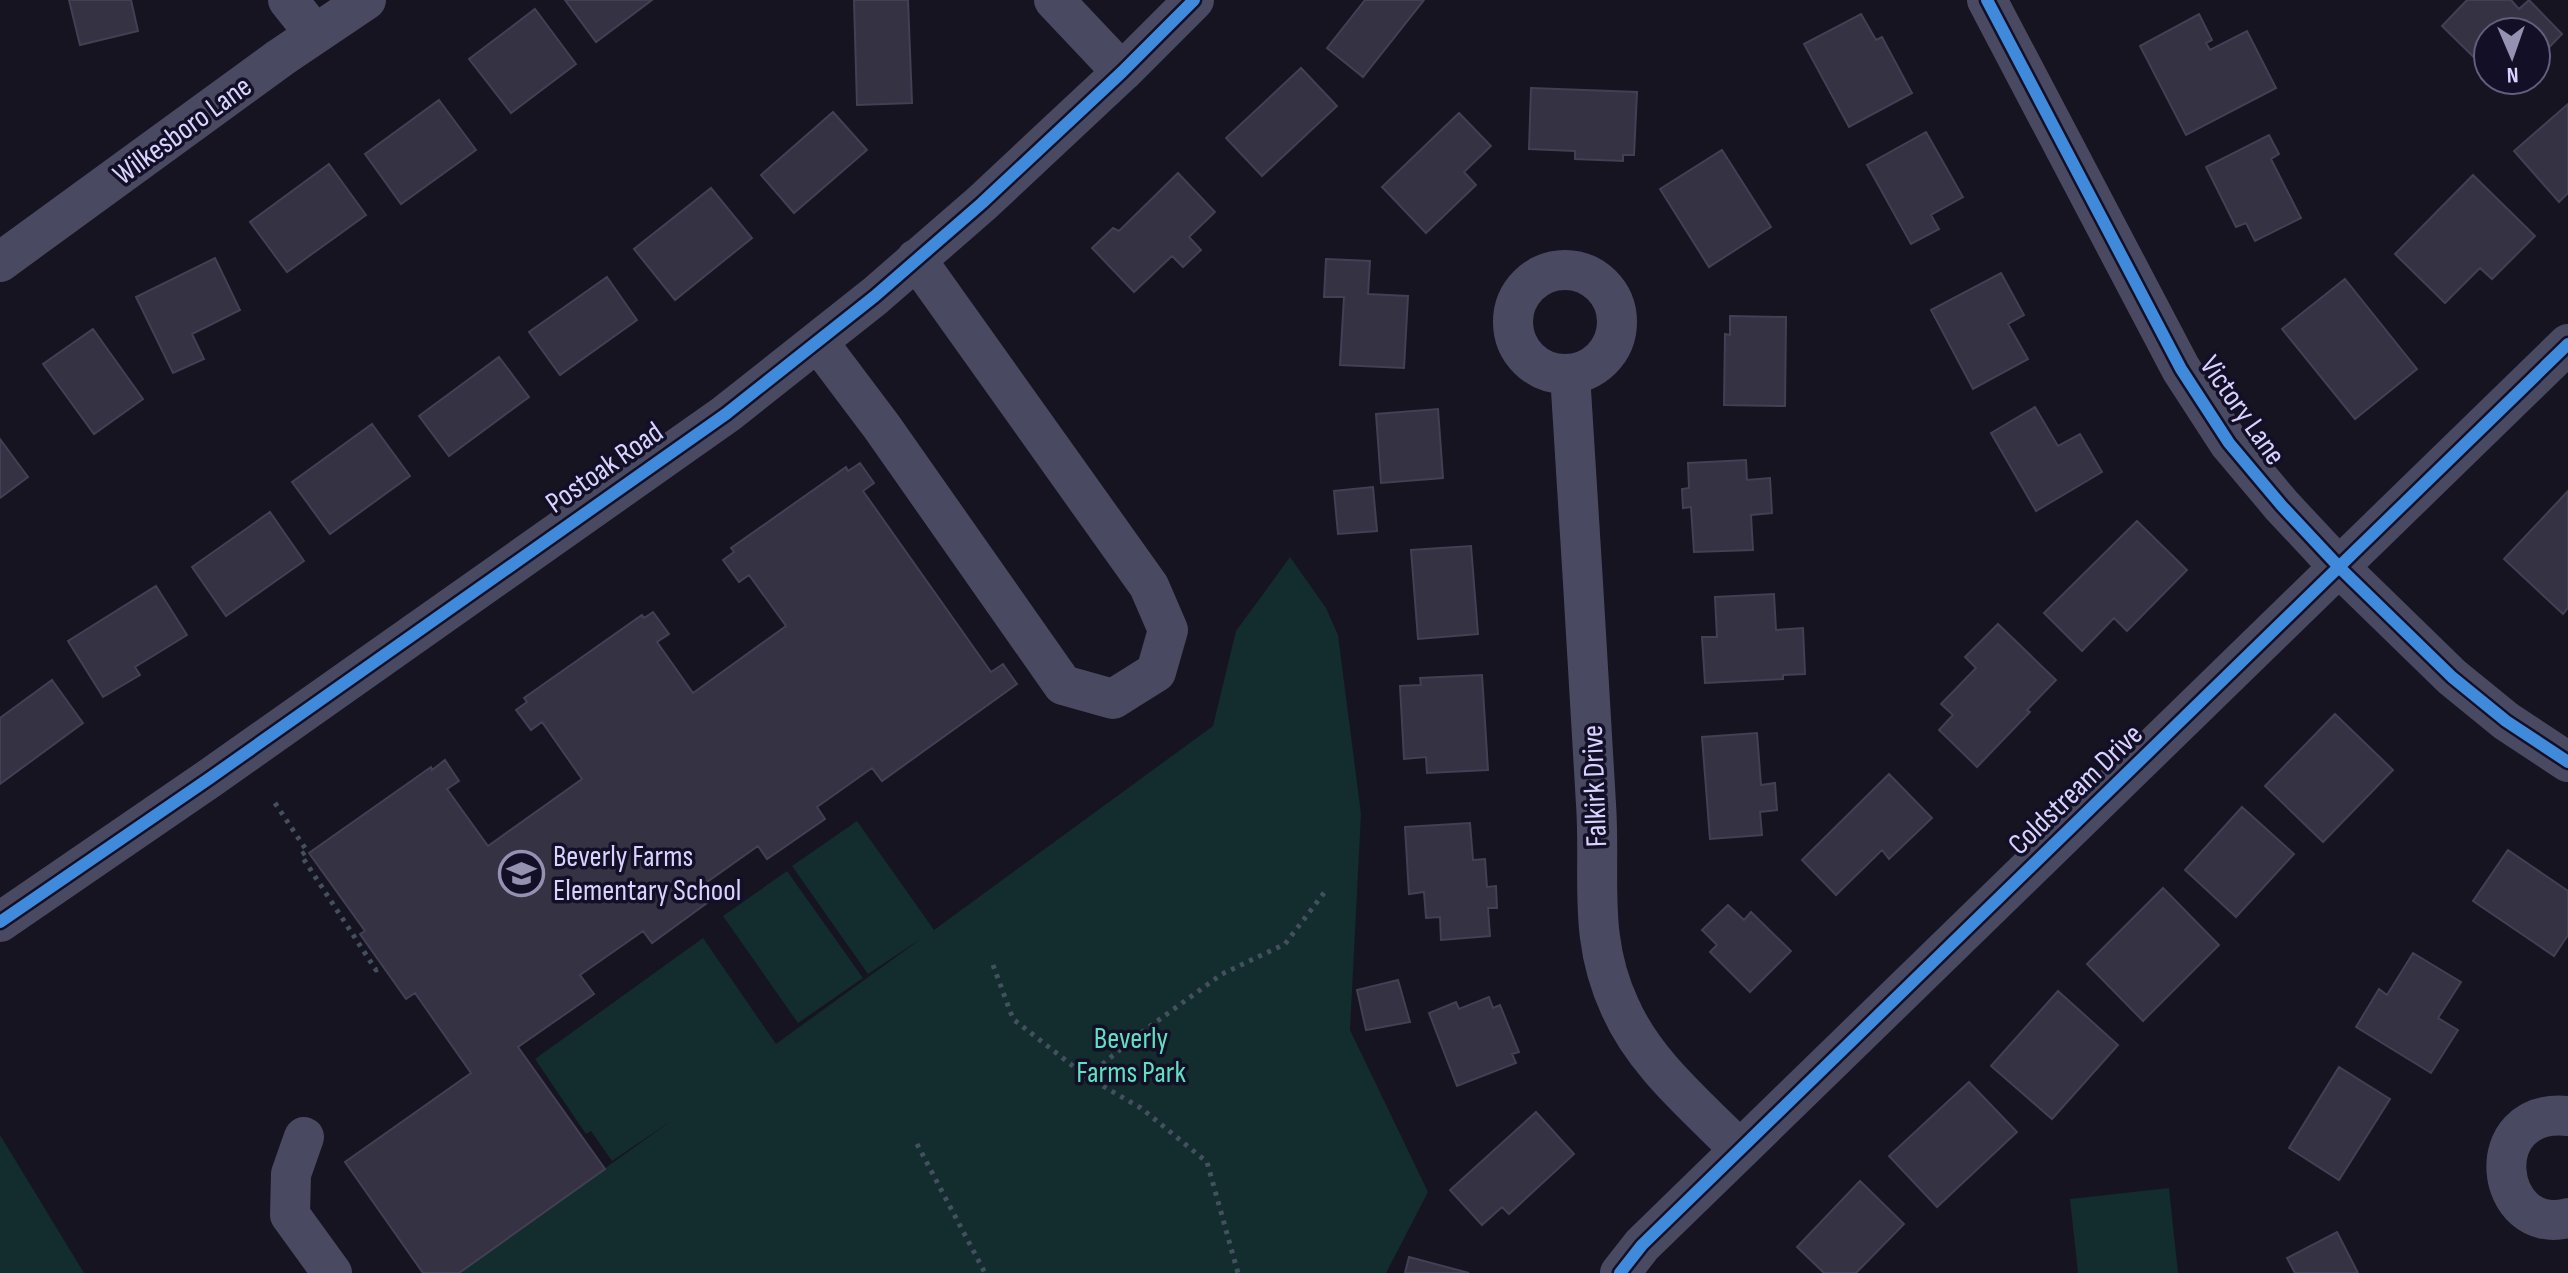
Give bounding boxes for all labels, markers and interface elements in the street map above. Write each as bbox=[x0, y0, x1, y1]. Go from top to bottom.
north arrow bbox=[2472, 16, 2552, 96]
text: N bbox=[2506, 61, 2519, 88]
street label: Wilkesboro Lane bbox=[106, 69, 259, 193]
street label: Victory Lane bbox=[2192, 349, 2293, 472]
street label: Postoak Road bbox=[539, 414, 670, 521]
street label: Coldstream Drive bbox=[2001, 717, 2150, 863]
street label: Falkirk Drive bbox=[1575, 724, 1615, 848]
place label: Beverly Farms Elementary School bbox=[553, 839, 741, 909]
school or university icon: Beverly Farms Elementary School bbox=[498, 849, 546, 897]
park label: Beverly Farms Park bbox=[1076, 1021, 1186, 1091]

